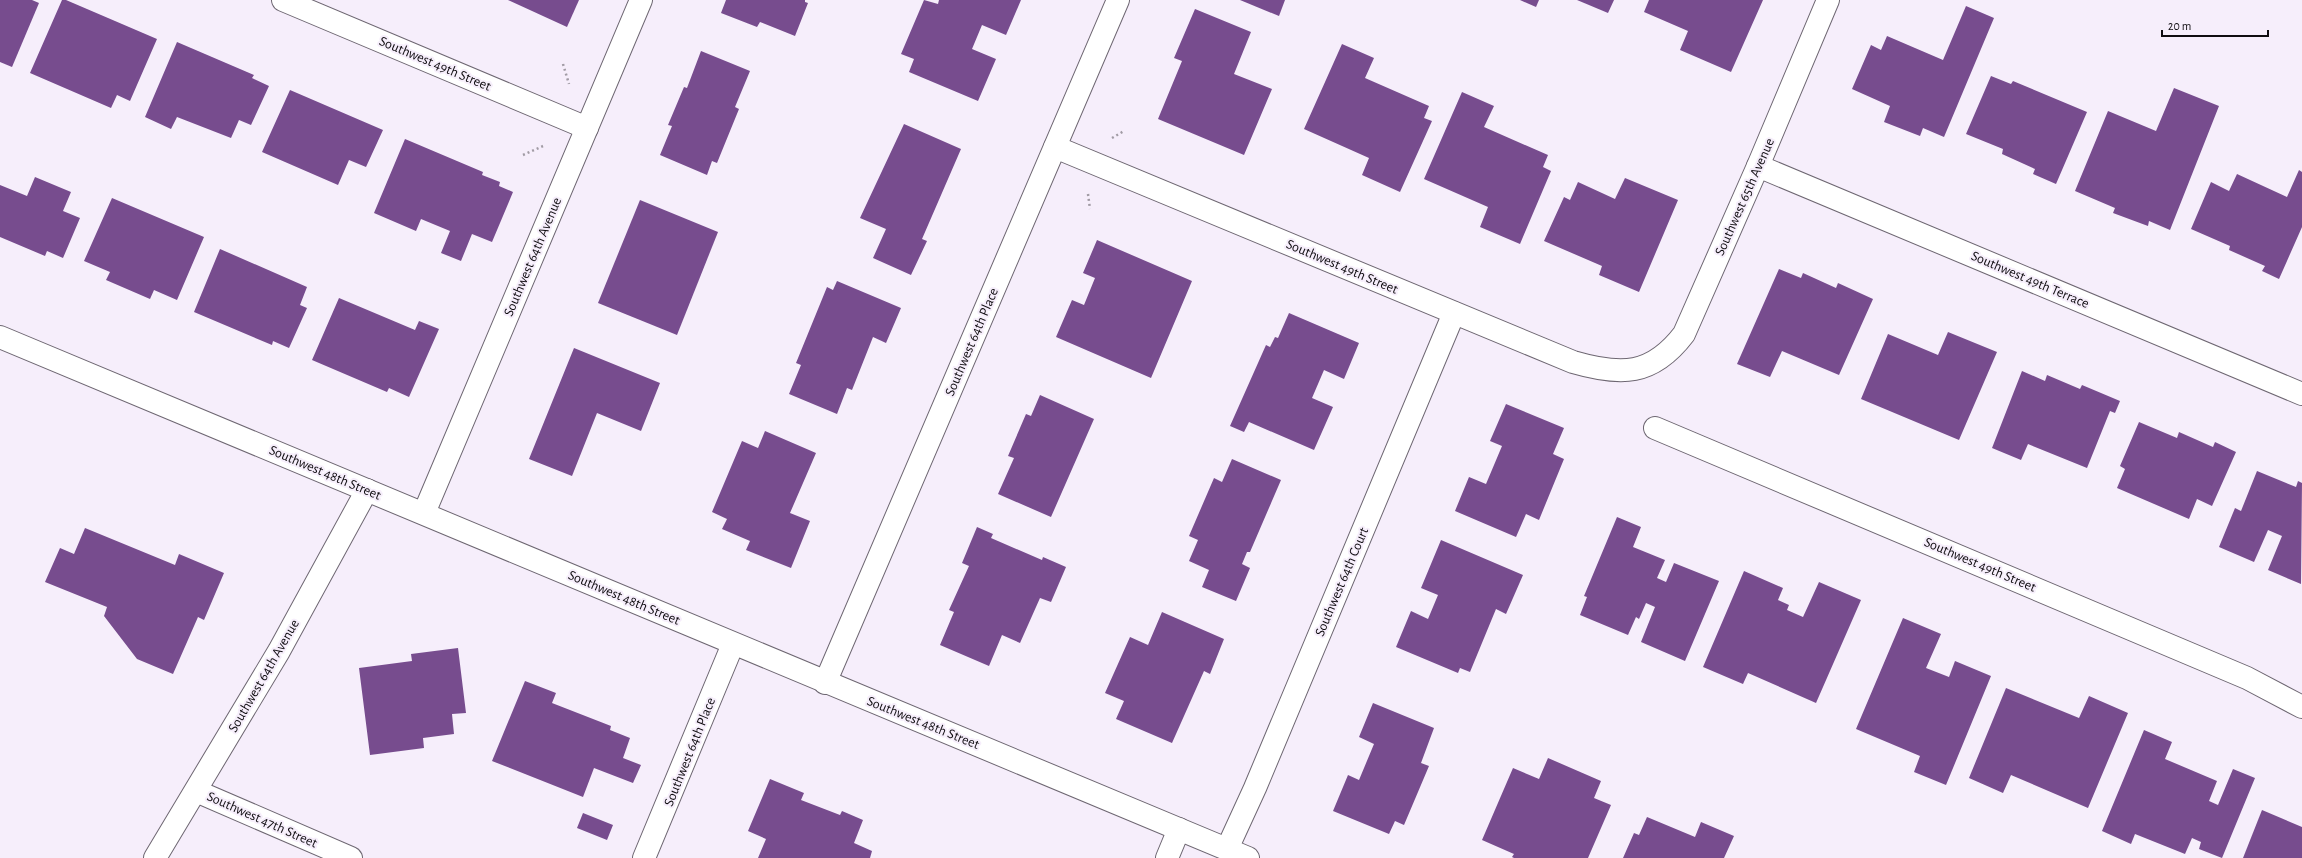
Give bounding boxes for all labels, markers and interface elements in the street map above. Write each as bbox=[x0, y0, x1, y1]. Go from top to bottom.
scale bar bbox=[2162, 12, 2268, 38]
text: 20 m bbox=[2168, 20, 2191, 32]
street label: Southwest 49th Street bbox=[377, 34, 493, 94]
street label: Southwest 65th Avenue bbox=[1713, 136, 1777, 258]
street label: Southwest 64th Avenue bbox=[502, 196, 564, 318]
street label: Southwest 49th Street bbox=[1284, 237, 1400, 297]
street label: Southwest 49th Terrace bbox=[1969, 249, 2091, 311]
street label: Southwest 64th Place bbox=[943, 286, 1001, 398]
street label: Southwest 48th Street bbox=[267, 443, 383, 503]
street label: Southwest 64th Court bbox=[1313, 525, 1371, 638]
street label: Southwest 49th Street bbox=[1922, 535, 2038, 595]
street label: Southwest 48th Street bbox=[566, 568, 682, 628]
street label: Southwest 64th Avenue bbox=[226, 617, 302, 735]
street label: Southwest 48th Street bbox=[865, 694, 982, 752]
street label: Southwest 64th Place bbox=[662, 696, 718, 808]
street label: Southwest 47th Street bbox=[205, 789, 320, 851]

